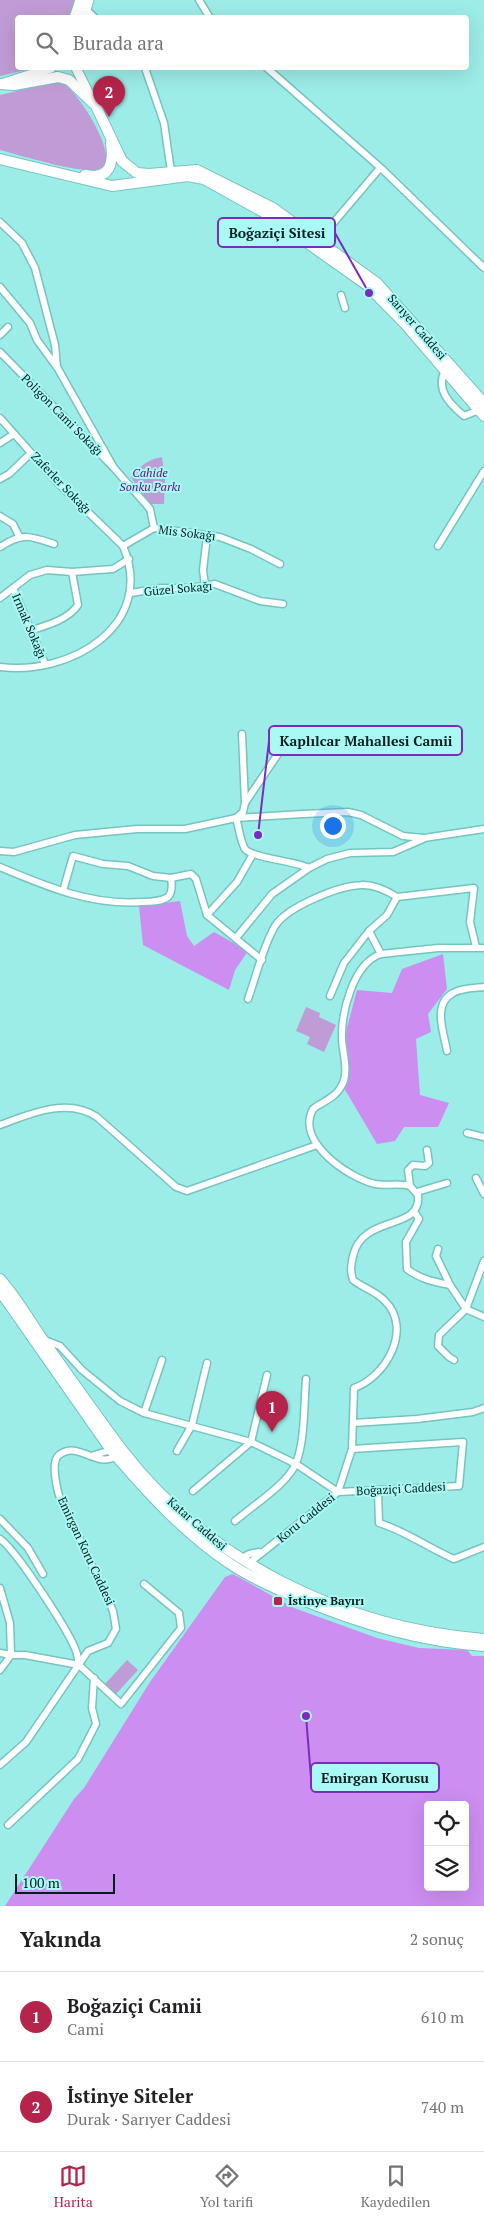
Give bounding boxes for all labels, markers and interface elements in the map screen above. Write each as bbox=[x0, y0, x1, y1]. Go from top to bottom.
search box bbox=[15, 15, 469, 70]
icon: search bbox=[33, 29, 61, 57]
text: Burada ara bbox=[73, 30, 164, 55]
pin: 2 bbox=[93, 76, 125, 117]
callout: Boğaziçi Sitesi bbox=[218, 218, 335, 247]
text: Boğaziçi Sitesi bbox=[229, 223, 326, 242]
street label: Sarıyer Caddesi bbox=[385, 291, 450, 363]
street label: Poligon Cami Sokağı bbox=[18, 371, 107, 459]
street label: Zaferler Sokağı bbox=[28, 449, 95, 517]
park label: Cahide Sonku Parkı bbox=[119, 465, 181, 494]
street label: Mis Sokağı bbox=[158, 522, 217, 543]
street label: Güzel Sokağı bbox=[143, 578, 213, 599]
street label: Irmak Sokağı bbox=[9, 591, 50, 661]
callout: Kaplılcar Mahallesi Camii bbox=[269, 726, 462, 755]
text: Kaplılcar Mahallesi Camii bbox=[280, 731, 453, 750]
your location bbox=[320, 813, 346, 839]
pin: 1 bbox=[256, 1391, 288, 1432]
street label: Boğaziçi Caddesi bbox=[356, 1479, 447, 1498]
street label: Koru Caddesi bbox=[274, 1489, 338, 1546]
street label: Emirgan Koru Caddesi bbox=[55, 1494, 118, 1608]
street label: Katar Caddesi bbox=[165, 1494, 230, 1554]
place label: İstinye Bayırı bbox=[288, 1593, 364, 1608]
marker: İstinye Bayırı bbox=[272, 1595, 284, 1607]
callout: Emirgan Korusu bbox=[311, 1763, 439, 1792]
text: Emirgan Korusu bbox=[321, 1768, 429, 1787]
map controls bbox=[424, 1801, 469, 1891]
button: locate bbox=[424, 1801, 469, 1846]
button: layers bbox=[424, 1846, 469, 1891]
scale bar bbox=[15, 1871, 115, 1894]
text: 100 m bbox=[22, 1873, 60, 1892]
text: Yakında bbox=[20, 1925, 101, 1953]
text: 2 sonuç bbox=[410, 1928, 464, 1950]
text: Boğaziçi Camii bbox=[67, 1993, 202, 2018]
text: 1 bbox=[31, 2006, 41, 2028]
text: 610 m bbox=[421, 2006, 464, 2028]
text: Cami bbox=[67, 2018, 104, 2040]
text: İstinye Siteler bbox=[67, 2083, 193, 2108]
text: 2 bbox=[31, 2096, 41, 2118]
text: 740 m bbox=[421, 2096, 464, 2118]
text: Durak · Sarıyer Caddesi bbox=[67, 2108, 231, 2130]
tab: Harita bbox=[54, 2162, 93, 2211]
tab: Yol tarifi bbox=[200, 2162, 253, 2211]
tab: Kaydedilen bbox=[361, 2162, 430, 2211]

